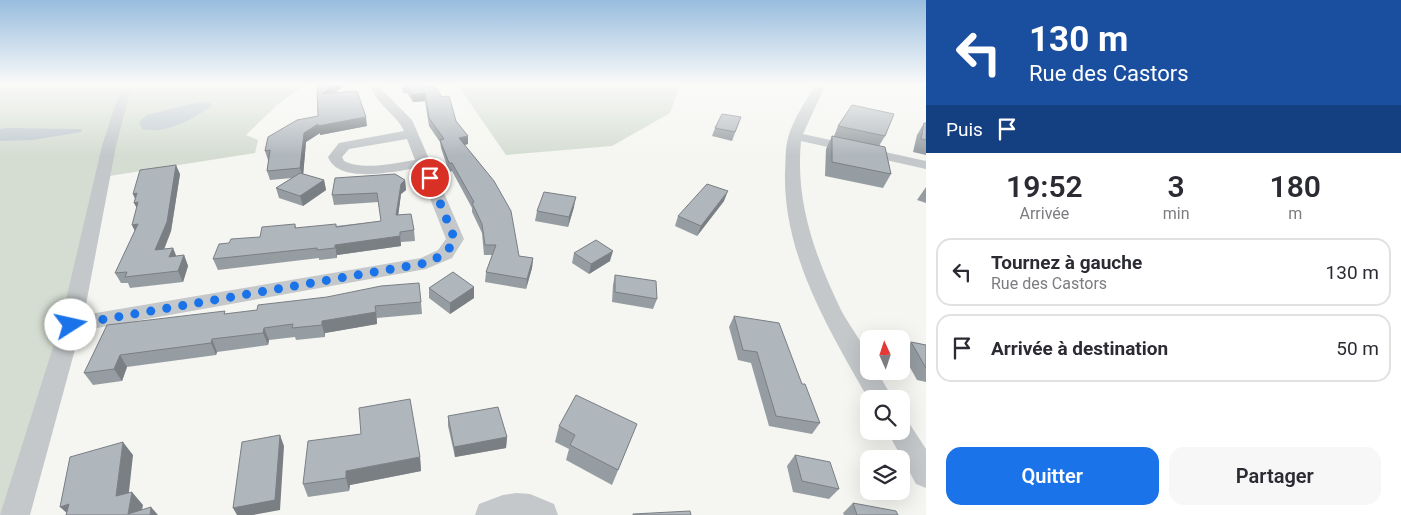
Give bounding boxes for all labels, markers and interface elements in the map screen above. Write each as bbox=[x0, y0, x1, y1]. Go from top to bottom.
text: 130 m bbox=[1029, 19, 1128, 60]
icon: left bbox=[946, 20, 1011, 85]
text: Rue des Castors bbox=[1029, 61, 1189, 86]
icon: arrive bbox=[993, 115, 1021, 143]
text: Puis bbox=[946, 118, 983, 141]
pin bbox=[409, 157, 451, 199]
icon: arrive bbox=[416, 164, 444, 192]
text: 19:52 bbox=[1006, 169, 1083, 204]
text: 3 bbox=[1168, 169, 1185, 204]
text: 180 bbox=[1270, 169, 1321, 204]
text: Arrivée bbox=[1019, 204, 1069, 223]
text: min bbox=[1163, 204, 1190, 223]
text: m bbox=[1288, 204, 1302, 223]
text: Tournez à gauche bbox=[991, 251, 1142, 274]
icon: left bbox=[948, 258, 976, 286]
text: 130 m bbox=[1326, 261, 1379, 284]
text: Rue des Castors bbox=[991, 274, 1107, 293]
position arrow bbox=[44, 298, 96, 350]
north arrow bbox=[860, 330, 910, 380]
map controls bbox=[860, 330, 910, 500]
icon: arrive bbox=[948, 334, 976, 362]
text: Arrivée à destination bbox=[991, 337, 1168, 360]
text: 50 m bbox=[1336, 337, 1379, 360]
button: search bbox=[860, 390, 910, 440]
button: Quitter bbox=[946, 447, 1159, 505]
button: Partager bbox=[1169, 447, 1381, 505]
button: layers bbox=[860, 450, 910, 500]

